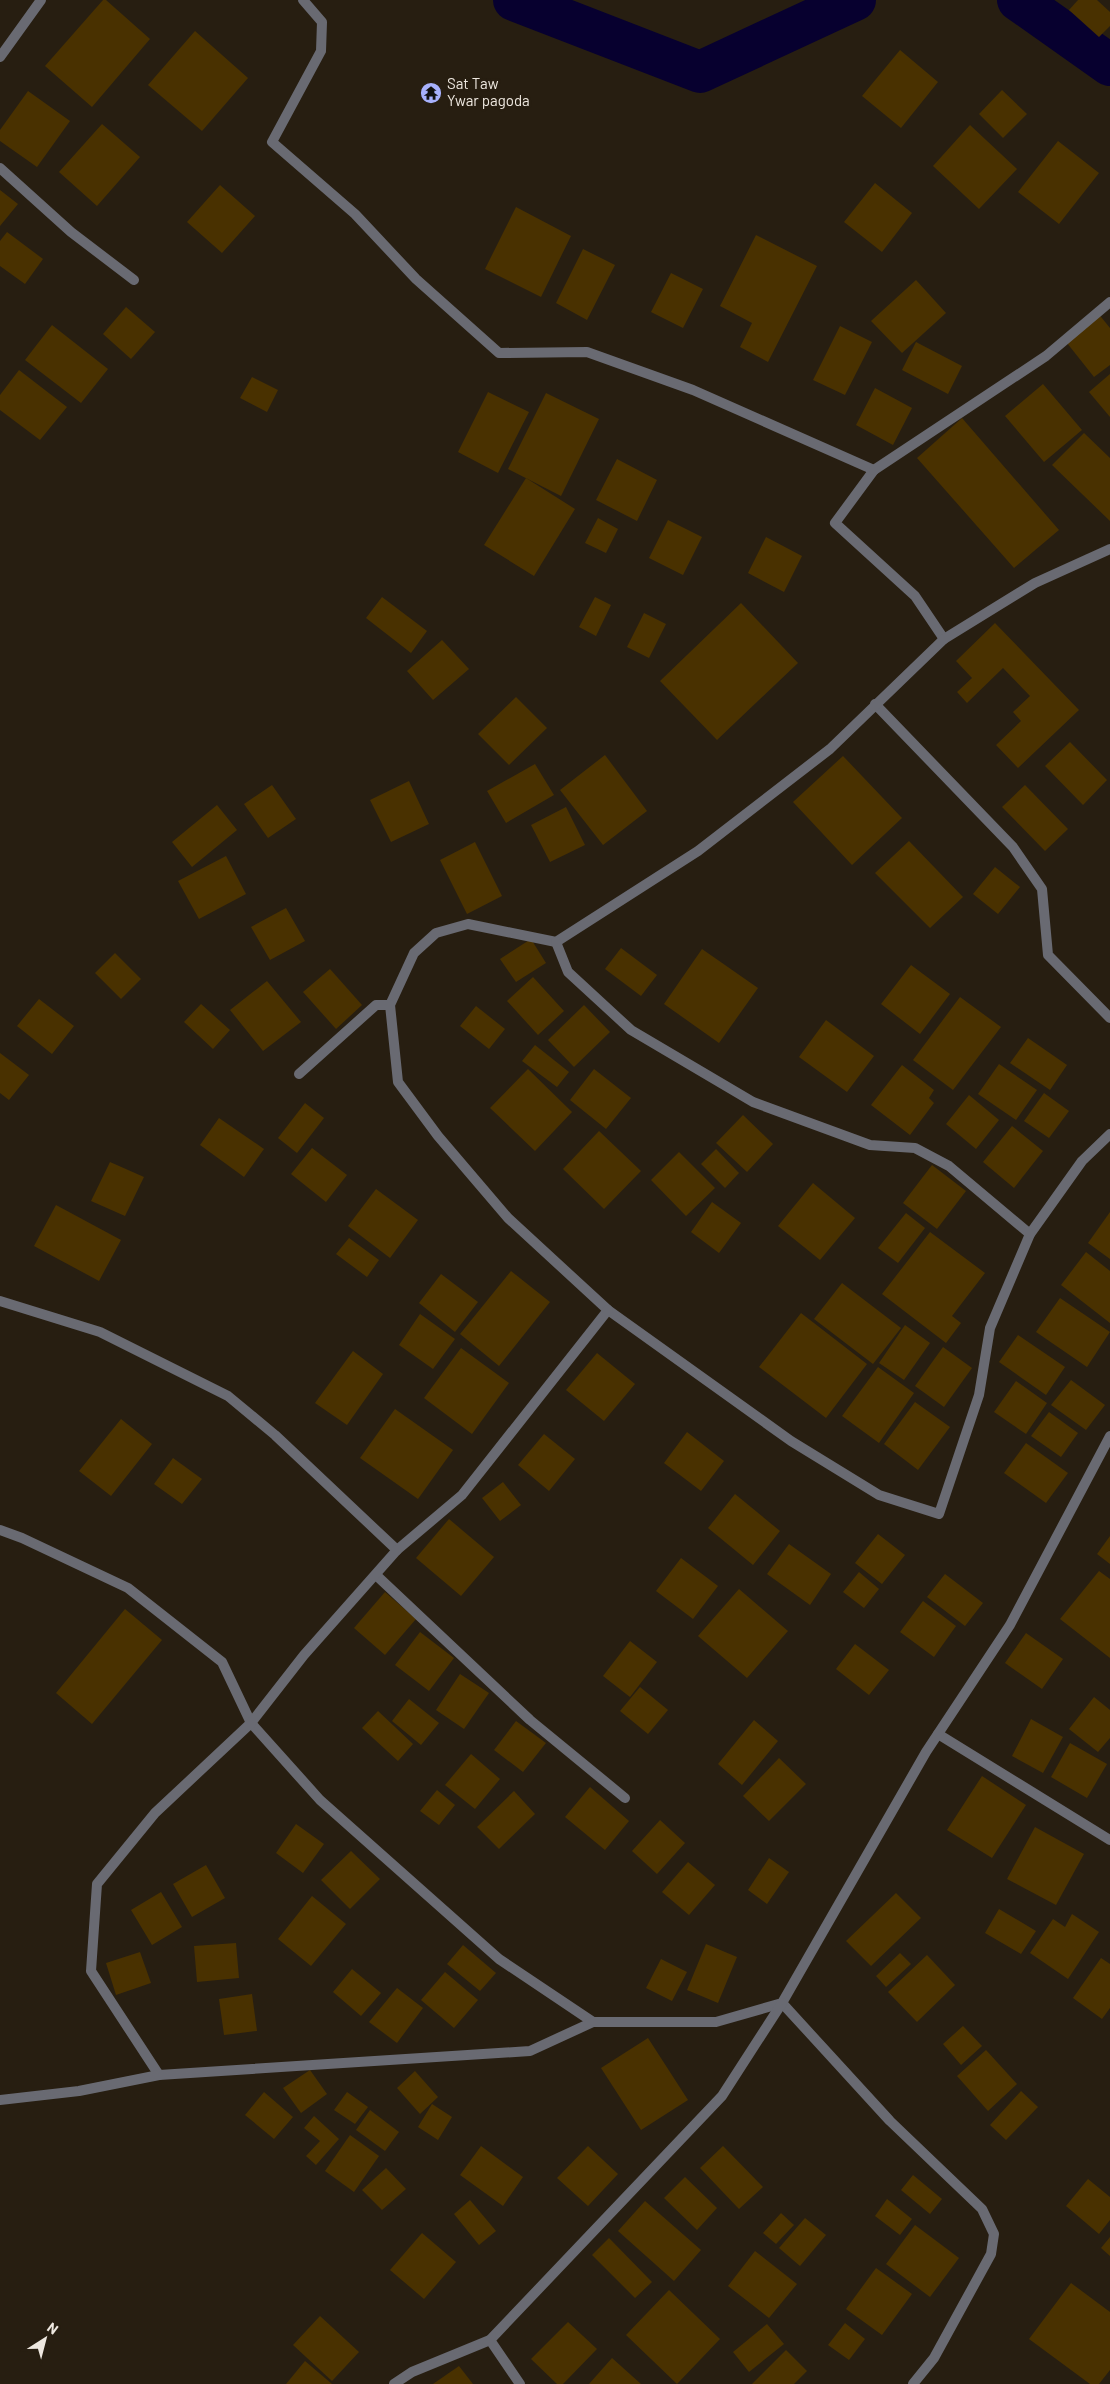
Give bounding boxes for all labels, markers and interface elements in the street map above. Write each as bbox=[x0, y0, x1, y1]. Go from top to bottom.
place label: Sat Taw Ywar pagoda bbox=[447, 74, 530, 109]
temple icon: Sat Taw Ywar pagoda bbox=[419, 81, 443, 105]
north arrow bbox=[20, 2314, 70, 2364]
text: N bbox=[44, 2318, 62, 2338]

